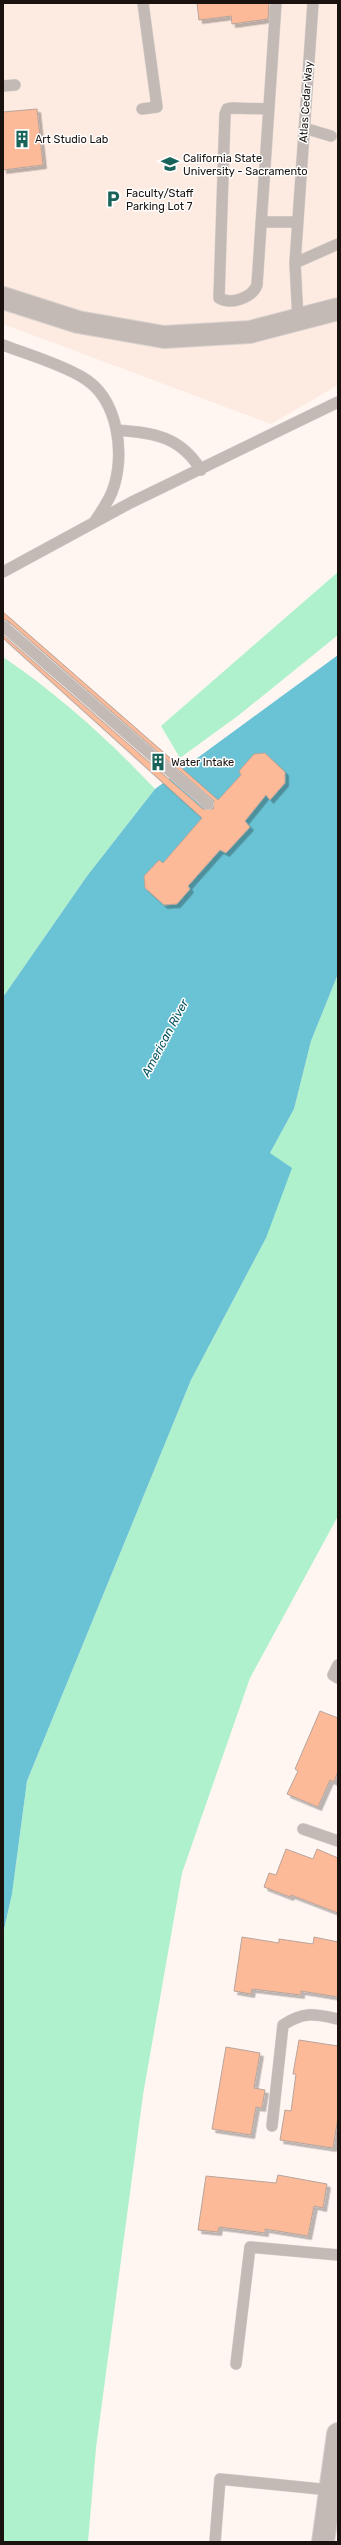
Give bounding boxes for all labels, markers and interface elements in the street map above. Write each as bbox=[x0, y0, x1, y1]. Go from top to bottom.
street label: Atlas Cedar Way bbox=[297, 61, 315, 143]
building icon: Art Studio Lab bbox=[12, 129, 32, 149]
place label: Art Studio Lab bbox=[35, 133, 108, 146]
place label: California State University - Sacramento bbox=[183, 152, 308, 178]
school or university icon: California State University - Sacramento bbox=[160, 154, 180, 174]
place label: Faculty/Staff Parking Lot 7 bbox=[126, 187, 194, 213]
parking icon: Faculty/Staff Parking Lot 7 bbox=[103, 189, 123, 209]
building icon: Water Intake bbox=[148, 752, 168, 772]
place label: Water Intake bbox=[171, 756, 234, 769]
water label: American River bbox=[138, 997, 191, 1080]

